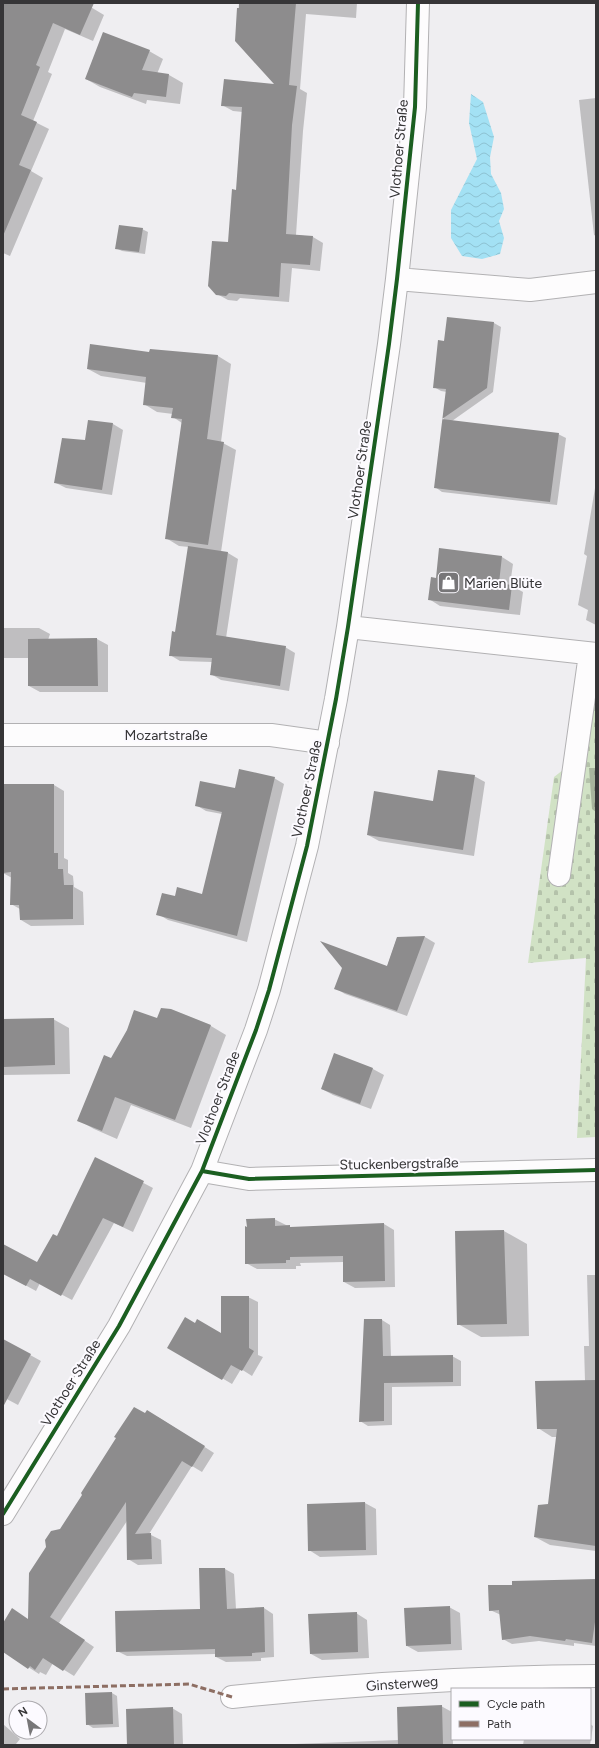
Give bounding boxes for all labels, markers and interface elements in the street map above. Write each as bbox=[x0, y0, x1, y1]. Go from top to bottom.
street label: Vlothoer Straße bbox=[386, 98, 412, 199]
street label: Vlothoer Straße bbox=[345, 419, 375, 520]
shop icon: Marien Blüte bbox=[436, 570, 462, 596]
place label: Marien Blüte bbox=[464, 575, 543, 592]
street label: Mozartstraße bbox=[124, 727, 208, 744]
street label: Vlothoer Straße bbox=[288, 738, 326, 839]
street label: Vlothoer Straße bbox=[192, 1048, 244, 1147]
street label: Stuckenbergstraße bbox=[339, 1154, 459, 1174]
street label: Vlothoer Straße bbox=[37, 1336, 105, 1430]
street label: Ginsterweg bbox=[365, 1673, 439, 1695]
legend bbox=[451, 1688, 591, 1740]
text: Cycle path bbox=[487, 1697, 545, 1711]
north arrow bbox=[8, 1700, 48, 1740]
text: N bbox=[16, 1704, 30, 1720]
text: Path bbox=[487, 1717, 511, 1731]

